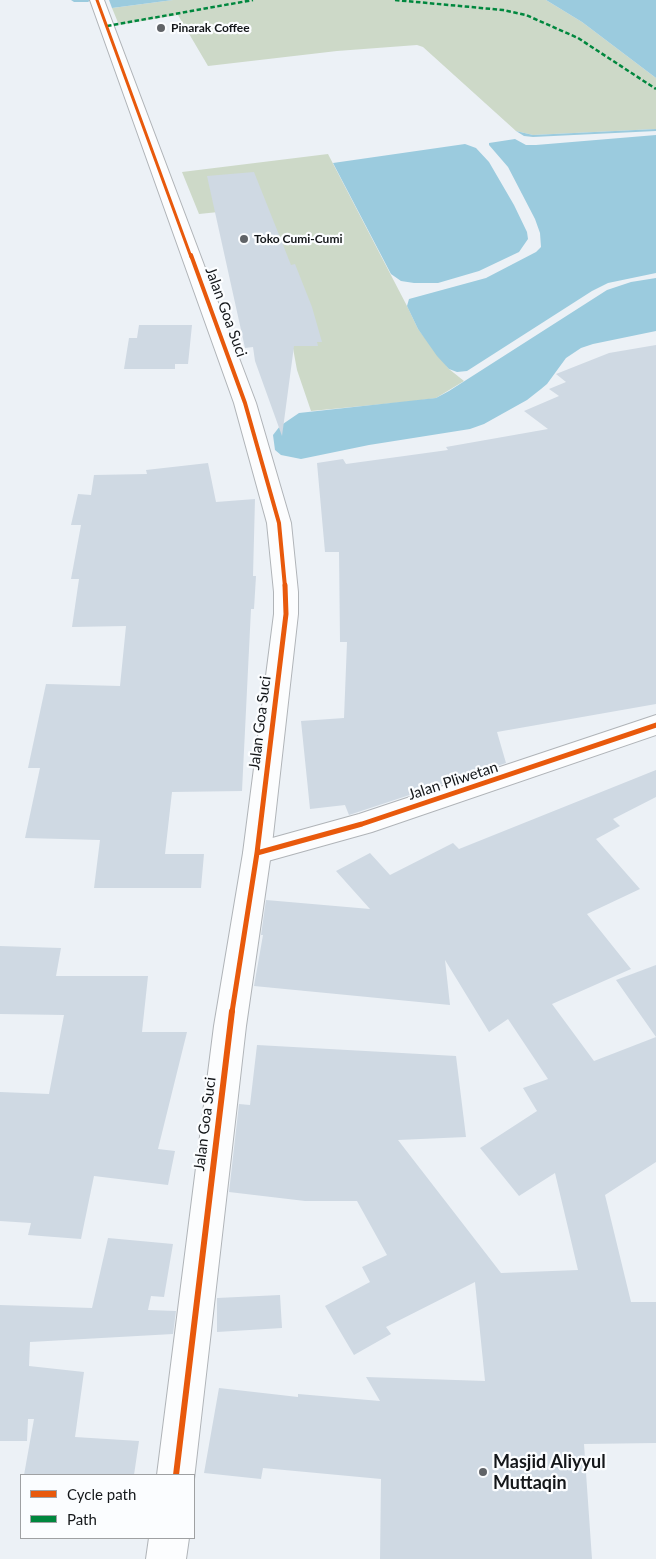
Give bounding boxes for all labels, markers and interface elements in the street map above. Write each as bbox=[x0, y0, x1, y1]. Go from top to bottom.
place label: Pinarak Coffee bbox=[171, 21, 250, 35]
marker: Pinarak Coffee bbox=[155, 22, 167, 34]
place label: Toko Cumi-Cumi bbox=[254, 232, 342, 246]
marker: Toko Cumi-Cumi bbox=[238, 233, 250, 245]
street label: Jalan Goa Suci bbox=[201, 265, 251, 359]
street label: Jalan Goa Suci bbox=[245, 675, 275, 771]
street label: Jalan Pliwetan bbox=[406, 758, 500, 804]
street label: Jalan Goa Suci bbox=[190, 1076, 220, 1172]
place label: Masjid Aliyyul Muttaqin bbox=[493, 1451, 606, 1494]
marker: Masjid Aliyyul Muttaqin bbox=[477, 1466, 489, 1478]
legend bbox=[20, 1474, 195, 1539]
text: Cycle path bbox=[67, 1485, 136, 1503]
text: Path bbox=[67, 1510, 97, 1528]

